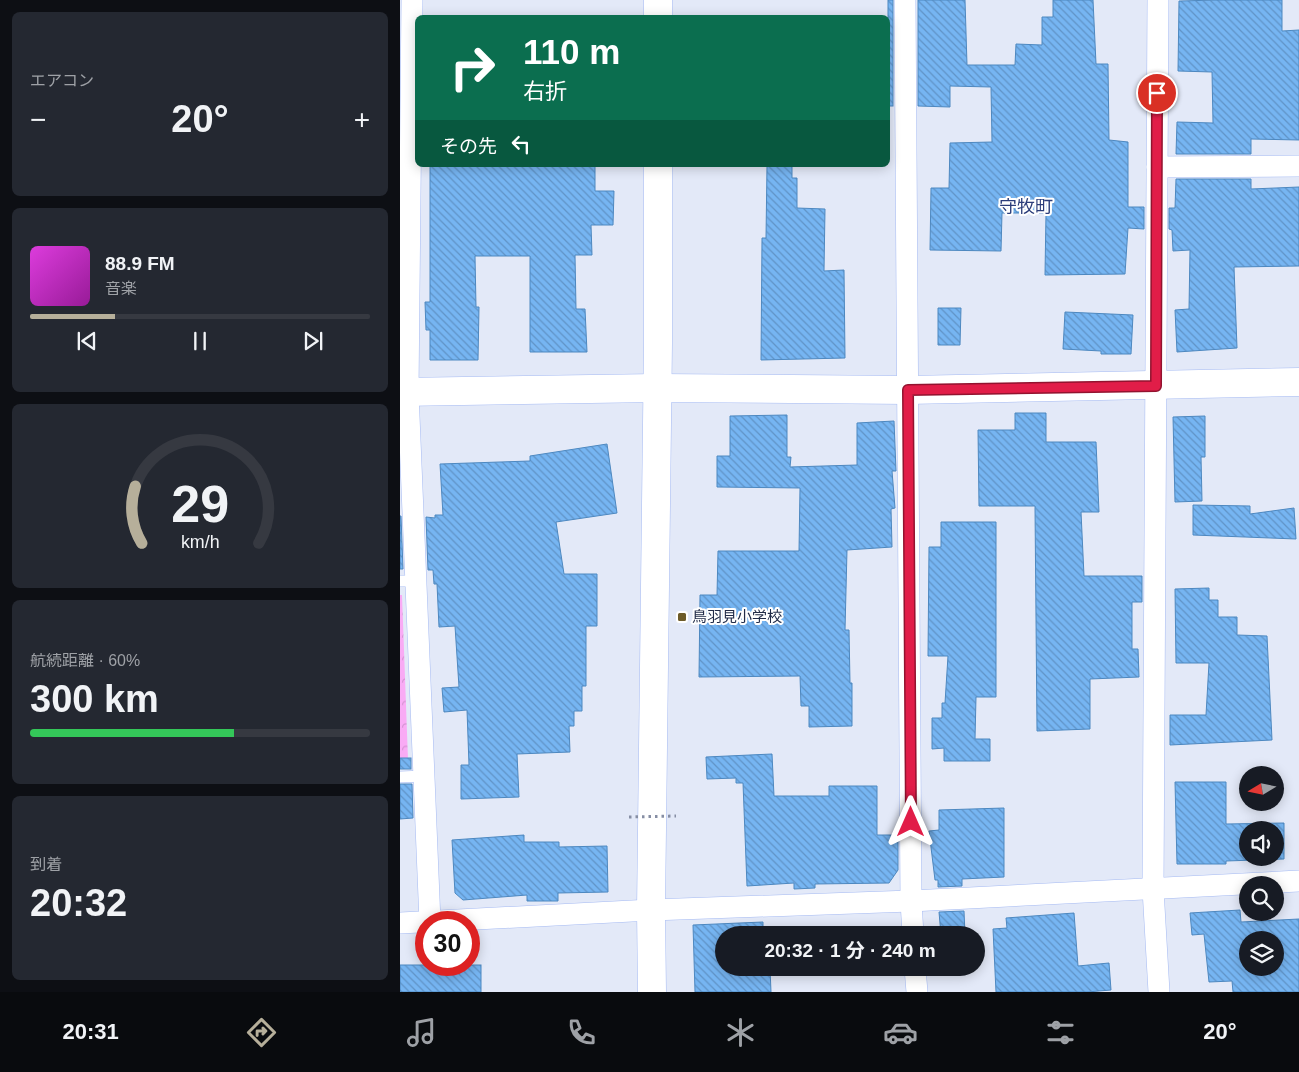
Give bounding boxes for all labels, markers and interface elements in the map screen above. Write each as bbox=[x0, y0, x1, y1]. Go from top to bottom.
text: 110 m bbox=[523, 32, 620, 71]
icon: right bbox=[440, 35, 505, 100]
text: エアコン bbox=[30, 72, 94, 89]
pin bbox=[1136, 72, 1178, 114]
text: 右折 bbox=[523, 79, 567, 104]
icon: arrive bbox=[1143, 79, 1171, 107]
text: 20° bbox=[171, 98, 229, 140]
text: − bbox=[30, 104, 46, 135]
text: + bbox=[354, 104, 370, 135]
icon: left bbox=[507, 130, 535, 158]
text: その先 bbox=[440, 136, 497, 157]
district label: 守牧町 bbox=[999, 197, 1053, 217]
text: 88.9 FM bbox=[105, 253, 175, 274]
text: 音楽 bbox=[105, 280, 137, 297]
icon: previous bbox=[73, 327, 101, 355]
icon: pause bbox=[186, 327, 214, 355]
icon: next bbox=[299, 327, 327, 355]
text: 29 bbox=[171, 475, 229, 533]
text: km/h bbox=[181, 532, 219, 552]
place label: 鳥羽見小学校 bbox=[692, 608, 782, 625]
marker: 鳥羽見小学校 bbox=[676, 611, 688, 623]
text: 航続距離 · 60% bbox=[30, 652, 140, 669]
text: 300 km bbox=[30, 678, 159, 720]
north arrow bbox=[1239, 766, 1284, 811]
map controls bbox=[1239, 766, 1284, 976]
position arrow bbox=[884, 795, 936, 847]
button: sound bbox=[1239, 821, 1284, 866]
text: 到着 bbox=[30, 856, 62, 873]
button: search bbox=[1239, 876, 1284, 921]
text: 20:32 bbox=[30, 882, 127, 924]
speed limit sign: 30 bbox=[415, 911, 480, 976]
button: layers bbox=[1239, 931, 1284, 976]
text: 20:32 · 1 分 · 240 m bbox=[764, 940, 936, 961]
icon: directions bbox=[244, 1015, 279, 1050]
icon: music bbox=[404, 1015, 439, 1050]
icon: phone bbox=[564, 1015, 599, 1050]
icon: climate bbox=[723, 1015, 758, 1050]
icon: car bbox=[883, 1015, 918, 1050]
icon: filters bbox=[1043, 1015, 1078, 1050]
text: 20:31 bbox=[62, 1019, 119, 1044]
text: 20° bbox=[1203, 1019, 1236, 1044]

